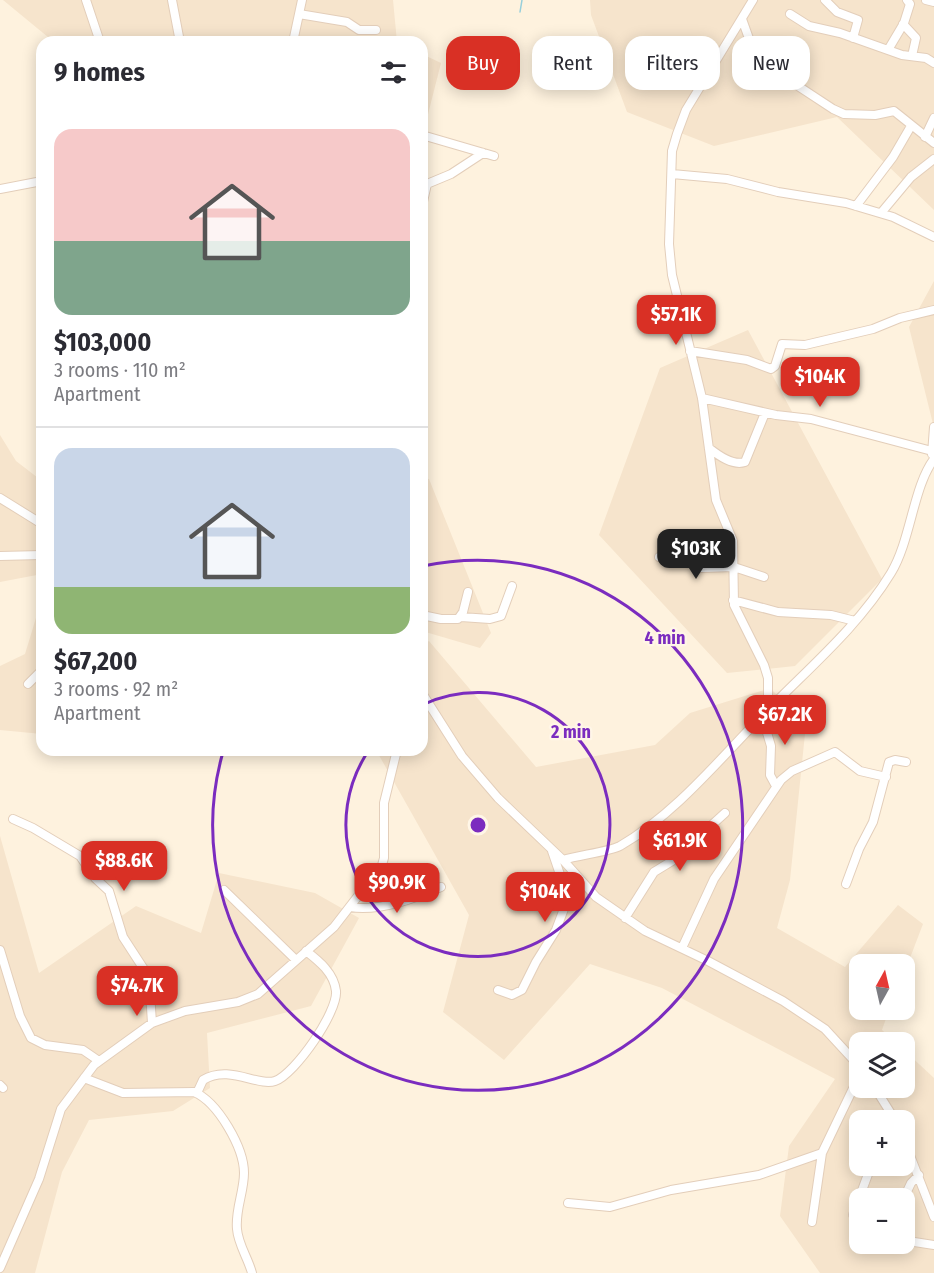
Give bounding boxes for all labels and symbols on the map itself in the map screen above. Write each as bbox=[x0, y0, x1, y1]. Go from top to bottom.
pin: $57.1K bbox=[627, 295, 725, 346]
pin: $104K bbox=[778, 357, 862, 408]
pin: $103K bbox=[654, 529, 738, 580]
text: 4 min bbox=[645, 627, 685, 649]
pin: $67.2K bbox=[736, 695, 834, 746]
text: 2 min bbox=[550, 721, 591, 743]
centre of rings bbox=[468, 815, 488, 835]
pin: $61.9K bbox=[631, 821, 729, 872]
pin: $88.6K bbox=[75, 841, 173, 892]
pin: $90.9K bbox=[348, 863, 446, 914]
pin: $104K bbox=[503, 872, 587, 923]
north arrow bbox=[849, 954, 915, 1020]
pin: $74.7K bbox=[88, 966, 186, 1017]

